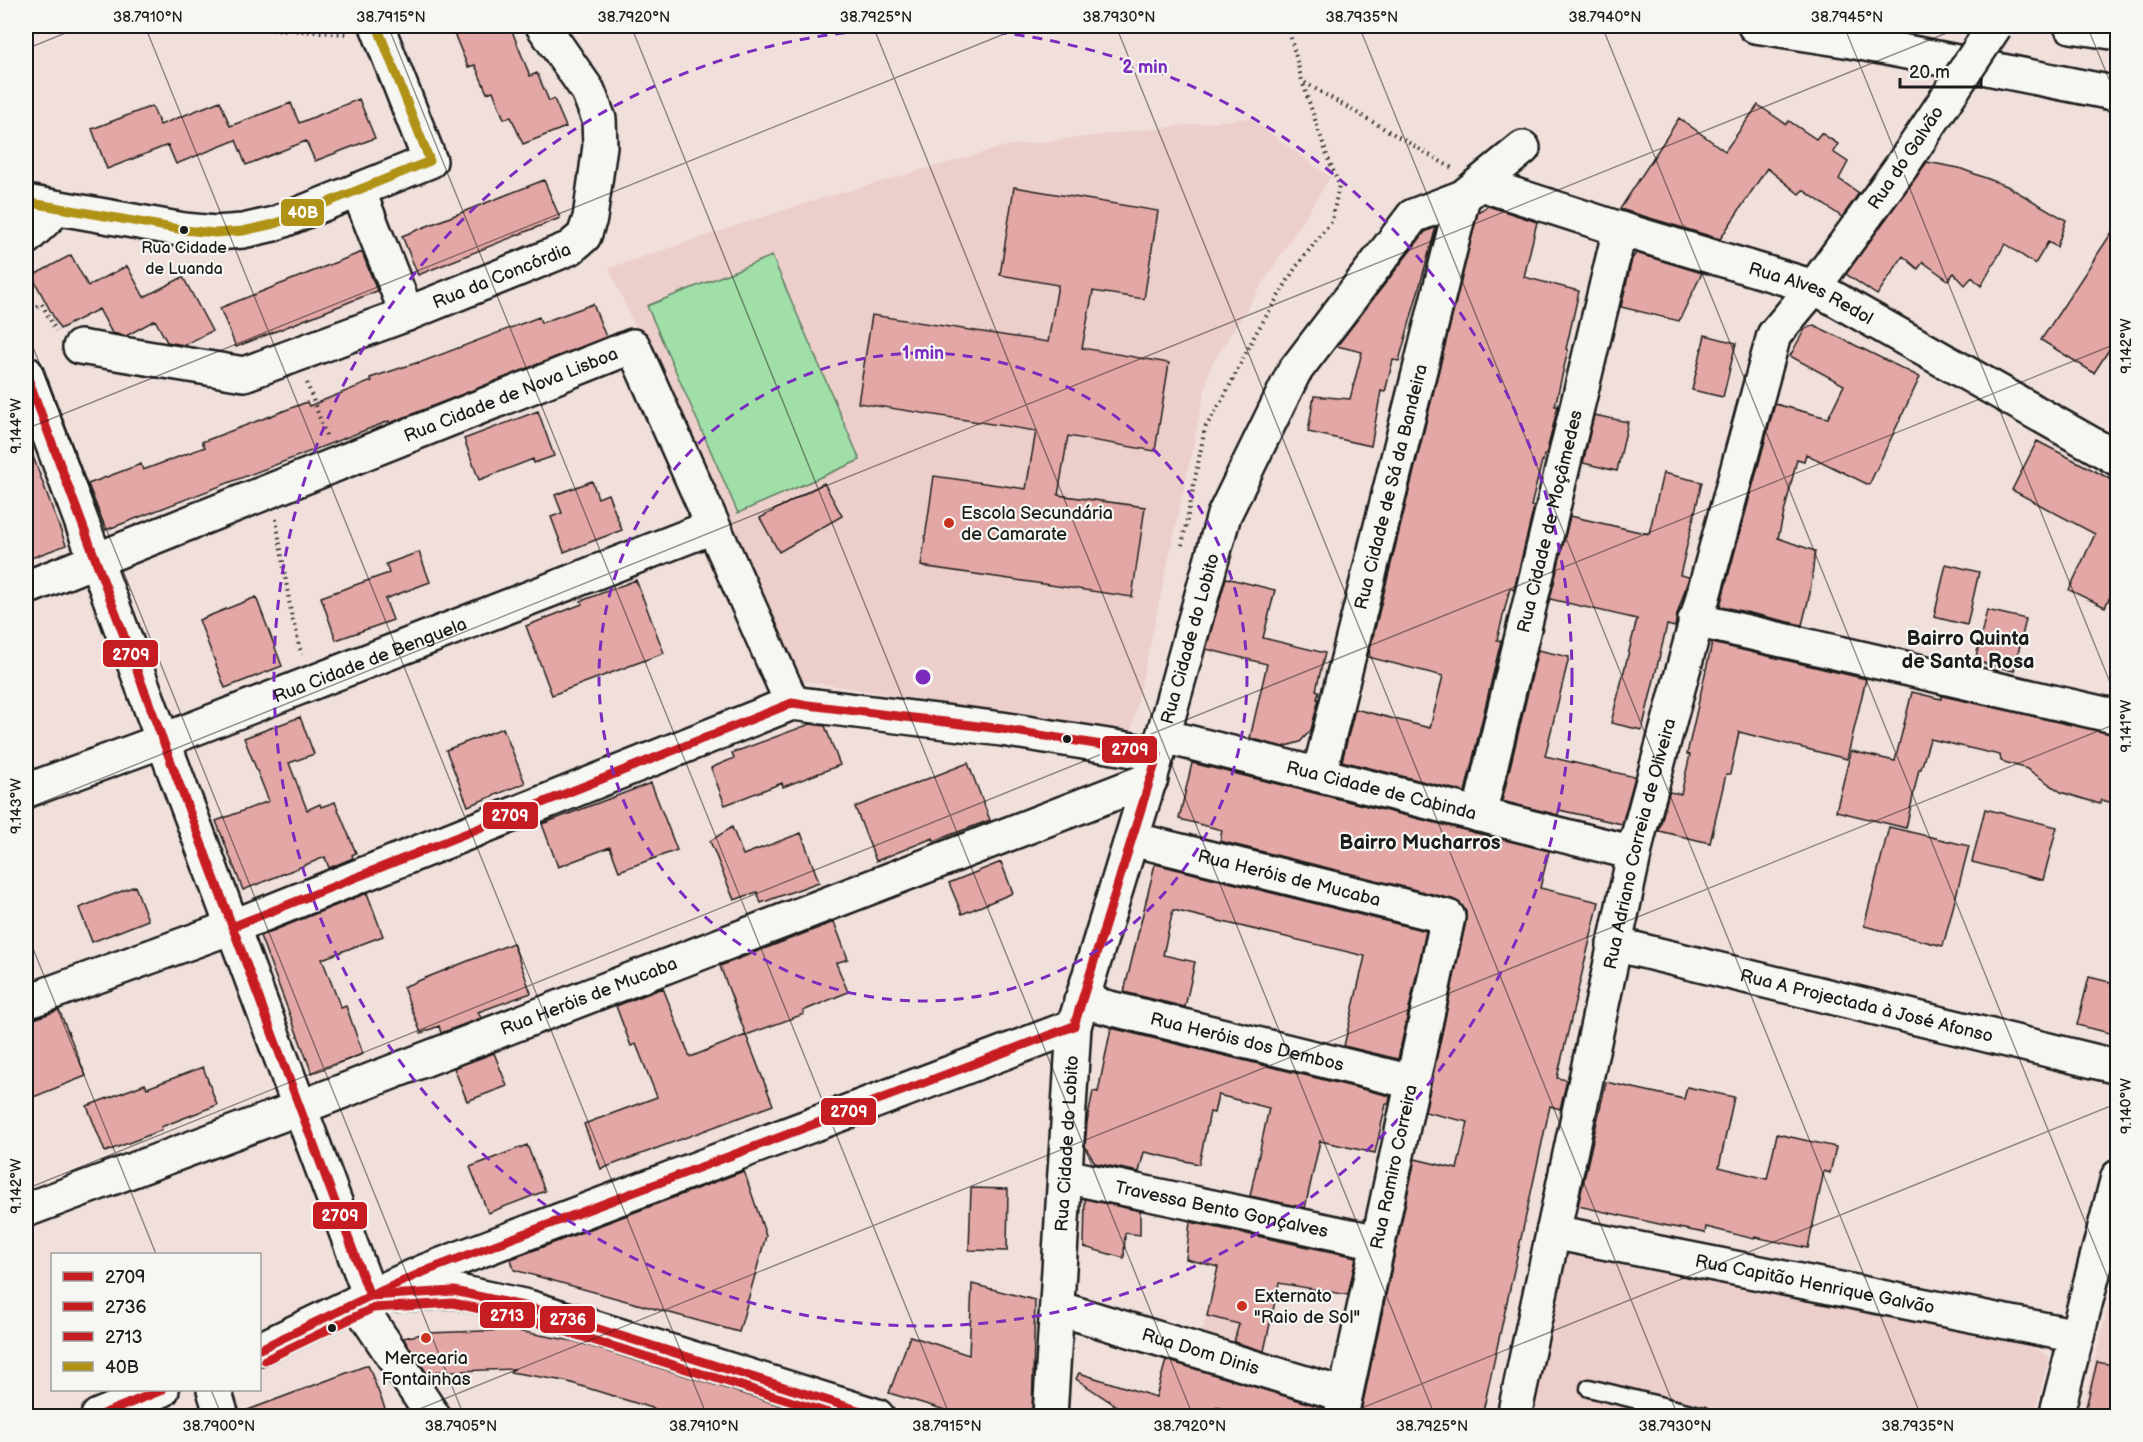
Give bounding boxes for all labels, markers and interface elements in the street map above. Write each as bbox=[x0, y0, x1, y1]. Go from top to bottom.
text: 38.7910°N bbox=[113, 8, 183, 27]
text: 38.7915°N bbox=[356, 8, 426, 27]
text: 38.7920°N bbox=[598, 8, 670, 27]
text: 38.7925°N bbox=[840, 8, 912, 27]
text: 38.7930°N bbox=[1082, 8, 1156, 27]
text: 38.7935°N bbox=[1326, 8, 1398, 27]
text: 38.7940°N bbox=[1568, 8, 1642, 27]
text: 38.7945°N bbox=[1811, 8, 1883, 27]
scale bar bbox=[1900, 51, 1981, 89]
text: 2 min bbox=[1122, 57, 1168, 78]
text: 20 m bbox=[1909, 62, 1950, 83]
street label: Rua do Galvão bbox=[1864, 102, 1948, 214]
line badge: 40B bbox=[280, 198, 325, 227]
text: 40B bbox=[288, 204, 318, 223]
marker: Rua Cidade de Luanda bbox=[178, 224, 190, 236]
street label: Rua da Concórdia bbox=[429, 238, 574, 313]
place label: Rua Cidade de Luanda bbox=[141, 239, 227, 279]
street label: Rua Alves Redol bbox=[1746, 258, 1877, 329]
text: 9.142°W bbox=[2117, 318, 2136, 374]
street label: Rua Cidade de Nova Lisboa bbox=[401, 343, 621, 447]
text: 1 min bbox=[902, 343, 944, 364]
street label: Rua Cidade de Sá da Bandeira bbox=[1350, 362, 1432, 612]
text: 9.144°W bbox=[7, 398, 26, 454]
street label: Rua Cidade de Moçâmedes bbox=[1513, 408, 1587, 635]
place label: Escola Secundária de Camarate bbox=[961, 503, 1113, 545]
marker: Escola Secundária de Camarate bbox=[942, 516, 956, 530]
street label: Rua Cidade do Lobito bbox=[1156, 551, 1223, 727]
street label: Rua Cidade de Benguela bbox=[270, 613, 470, 707]
district label: Bairro Quinta de Santa Rosa bbox=[1901, 627, 2035, 674]
line badge: 2709 bbox=[102, 639, 159, 668]
text: 2709 bbox=[112, 646, 150, 665]
centre of rings bbox=[913, 667, 933, 687]
text: 9.141°W bbox=[2117, 699, 2136, 752]
street label: Rua Adriano Correia de Oliveira bbox=[1599, 716, 1680, 971]
unlabelled marker bbox=[1061, 733, 1073, 745]
line badge: 2709 bbox=[1101, 735, 1158, 764]
text: 2709 bbox=[1111, 741, 1149, 760]
street label: Rua Cidade de Cabinda bbox=[1284, 757, 1479, 824]
text: 9.143°W bbox=[7, 778, 26, 834]
line badge: 2709 bbox=[482, 801, 539, 830]
text: 2709 bbox=[491, 807, 529, 826]
district label: Bairro Mucharros bbox=[1339, 831, 1501, 855]
street label: Rua Heróis de Mucaba bbox=[1196, 845, 1383, 911]
street label: Rua Heróis de Mucaba bbox=[497, 953, 680, 1040]
street label: Rua A Projectada à José Afonso bbox=[1738, 965, 1995, 1047]
street label: Rua Heróis dos Dembos bbox=[1148, 1008, 1346, 1075]
street label: Rua Cidade do Lobito bbox=[1051, 1055, 1083, 1232]
text: 9.140°W bbox=[2117, 1078, 2136, 1134]
street label: Rua Ramiro Correira bbox=[1366, 1083, 1422, 1251]
line badge: 2709 bbox=[820, 1097, 877, 1126]
text: 2709 bbox=[830, 1103, 868, 1122]
text: 9.142°W bbox=[7, 1158, 26, 1214]
street label: Travessa Bento Gonçalves bbox=[1113, 1176, 1330, 1242]
line badge: 2709 bbox=[312, 1201, 368, 1230]
text: 2709 bbox=[321, 1207, 359, 1226]
street label: Rua Capitão Henrique Galvão bbox=[1693, 1250, 1936, 1318]
legend bbox=[51, 1253, 261, 1391]
text: 2709 bbox=[105, 1267, 145, 1288]
place label: Externato "Raio de Sol" bbox=[1254, 1286, 1360, 1328]
text: 2736 bbox=[105, 1297, 147, 1318]
marker: Externato "Raio de Sol" bbox=[1235, 1299, 1249, 1313]
line badge: 2713 bbox=[479, 1301, 536, 1329]
line badge: 2736 bbox=[539, 1305, 596, 1334]
text: 2713 bbox=[490, 1307, 524, 1326]
text: 2736 bbox=[549, 1311, 587, 1330]
unlabelled marker bbox=[326, 1322, 338, 1334]
street label: Rua Dom Dinis bbox=[1139, 1324, 1262, 1379]
text: 2713 bbox=[105, 1327, 143, 1348]
marker: Mercearia Fontainhas bbox=[419, 1331, 433, 1345]
place label: Mercearia Fontainhas bbox=[381, 1348, 471, 1390]
text: 40B bbox=[105, 1357, 139, 1378]
text: 38.7900°N bbox=[183, 1417, 255, 1436]
text: 38.7905°N bbox=[425, 1417, 497, 1436]
text: 38.7910°N bbox=[669, 1417, 739, 1436]
text: 38.7915°N bbox=[912, 1417, 982, 1436]
text: 38.7920°N bbox=[1154, 1417, 1226, 1436]
text: 38.7925°N bbox=[1396, 1417, 1468, 1436]
text: 38.7930°N bbox=[1638, 1417, 1712, 1436]
text: 38.7935°N bbox=[1882, 1417, 1954, 1436]

